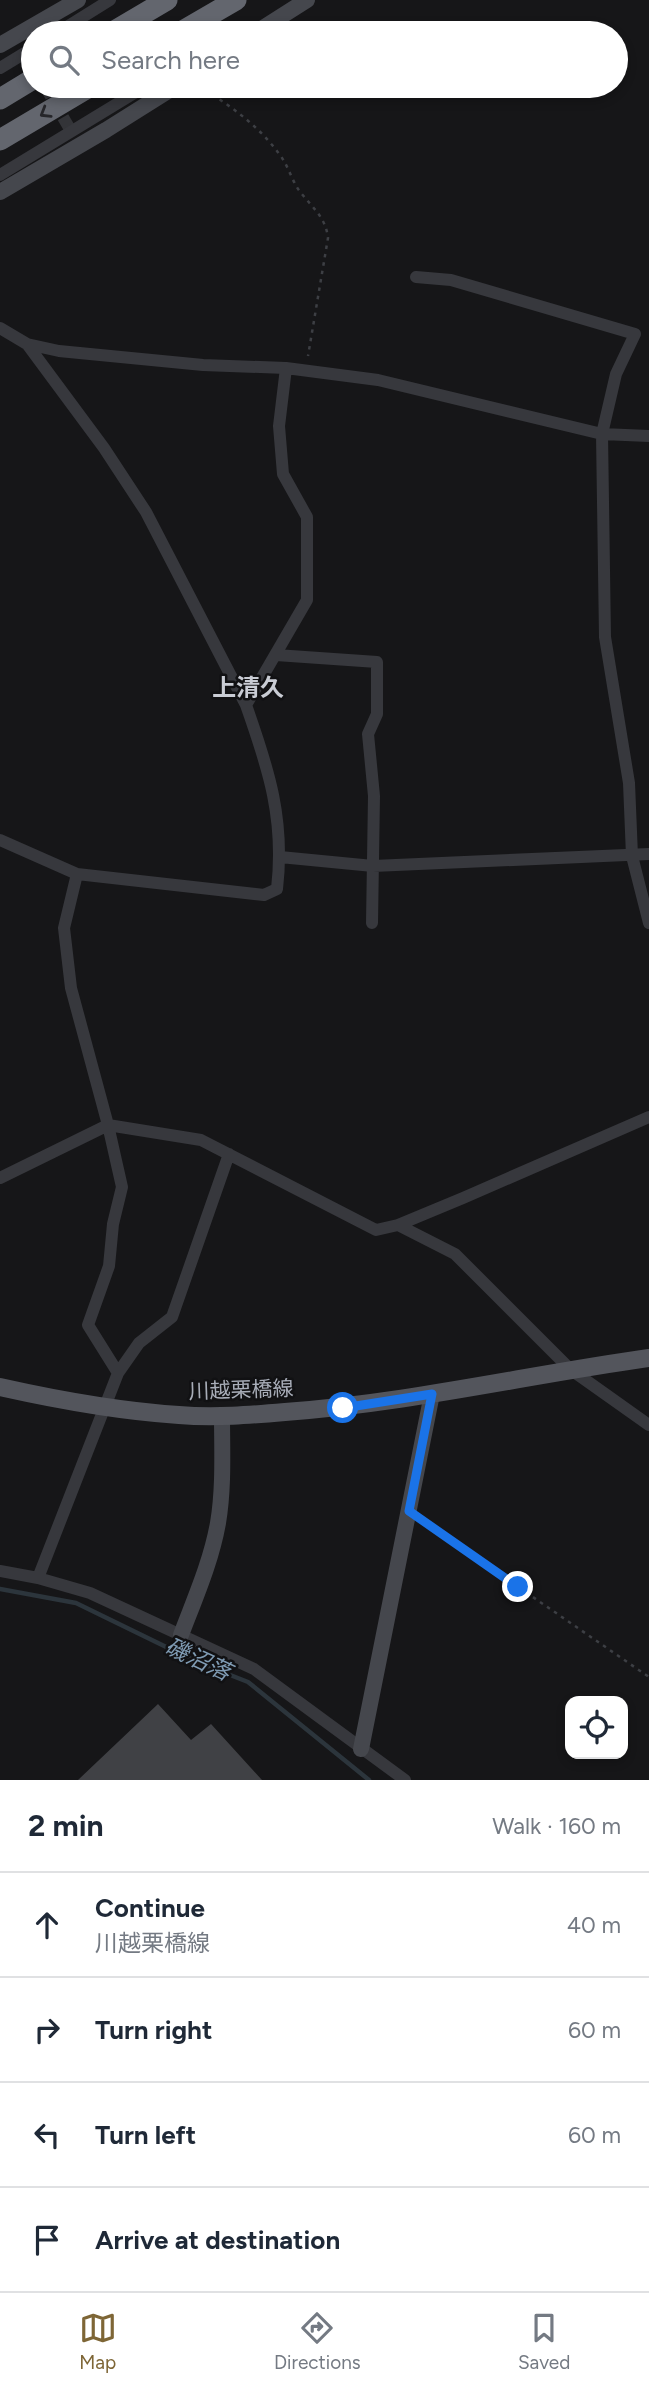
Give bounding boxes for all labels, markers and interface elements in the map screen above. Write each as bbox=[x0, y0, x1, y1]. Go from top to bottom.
search box bbox=[21, 21, 628, 98]
icon: search bbox=[45, 41, 83, 79]
text: Search here bbox=[101, 44, 240, 76]
one-way arrow bbox=[40, 105, 53, 118]
district label: 上清久 bbox=[212, 673, 284, 702]
street label: 川越栗橋線 bbox=[188, 1375, 294, 1404]
route start bbox=[327, 1392, 358, 1423]
route end bbox=[502, 1571, 533, 1602]
water label: 磯沼落 bbox=[161, 1632, 239, 1688]
map controls bbox=[565, 1696, 628, 1759]
button: locate bbox=[565, 1696, 628, 1759]
text: 2 min bbox=[28, 1807, 104, 1844]
text: Walk · 160 m bbox=[492, 1812, 621, 1840]
text: Continue bbox=[95, 1892, 205, 1924]
icon: ahead bbox=[28, 1906, 66, 1944]
text: 40 m bbox=[567, 1911, 621, 1939]
text: 川越栗橋線 bbox=[95, 1929, 210, 1957]
icon: right bbox=[28, 2011, 66, 2049]
text: Turn right bbox=[95, 2014, 212, 2046]
text: 60 m bbox=[568, 2016, 621, 2044]
icon: left bbox=[28, 2116, 66, 2154]
text: Turn left bbox=[95, 2119, 196, 2151]
text: 60 m bbox=[568, 2121, 621, 2149]
icon: arrive bbox=[28, 2221, 66, 2259]
text: Arrive at destination bbox=[95, 2224, 340, 2256]
tab: Map bbox=[79, 2309, 117, 2374]
tab: Directions bbox=[274, 2309, 361, 2374]
tab: Saved bbox=[518, 2309, 570, 2374]

